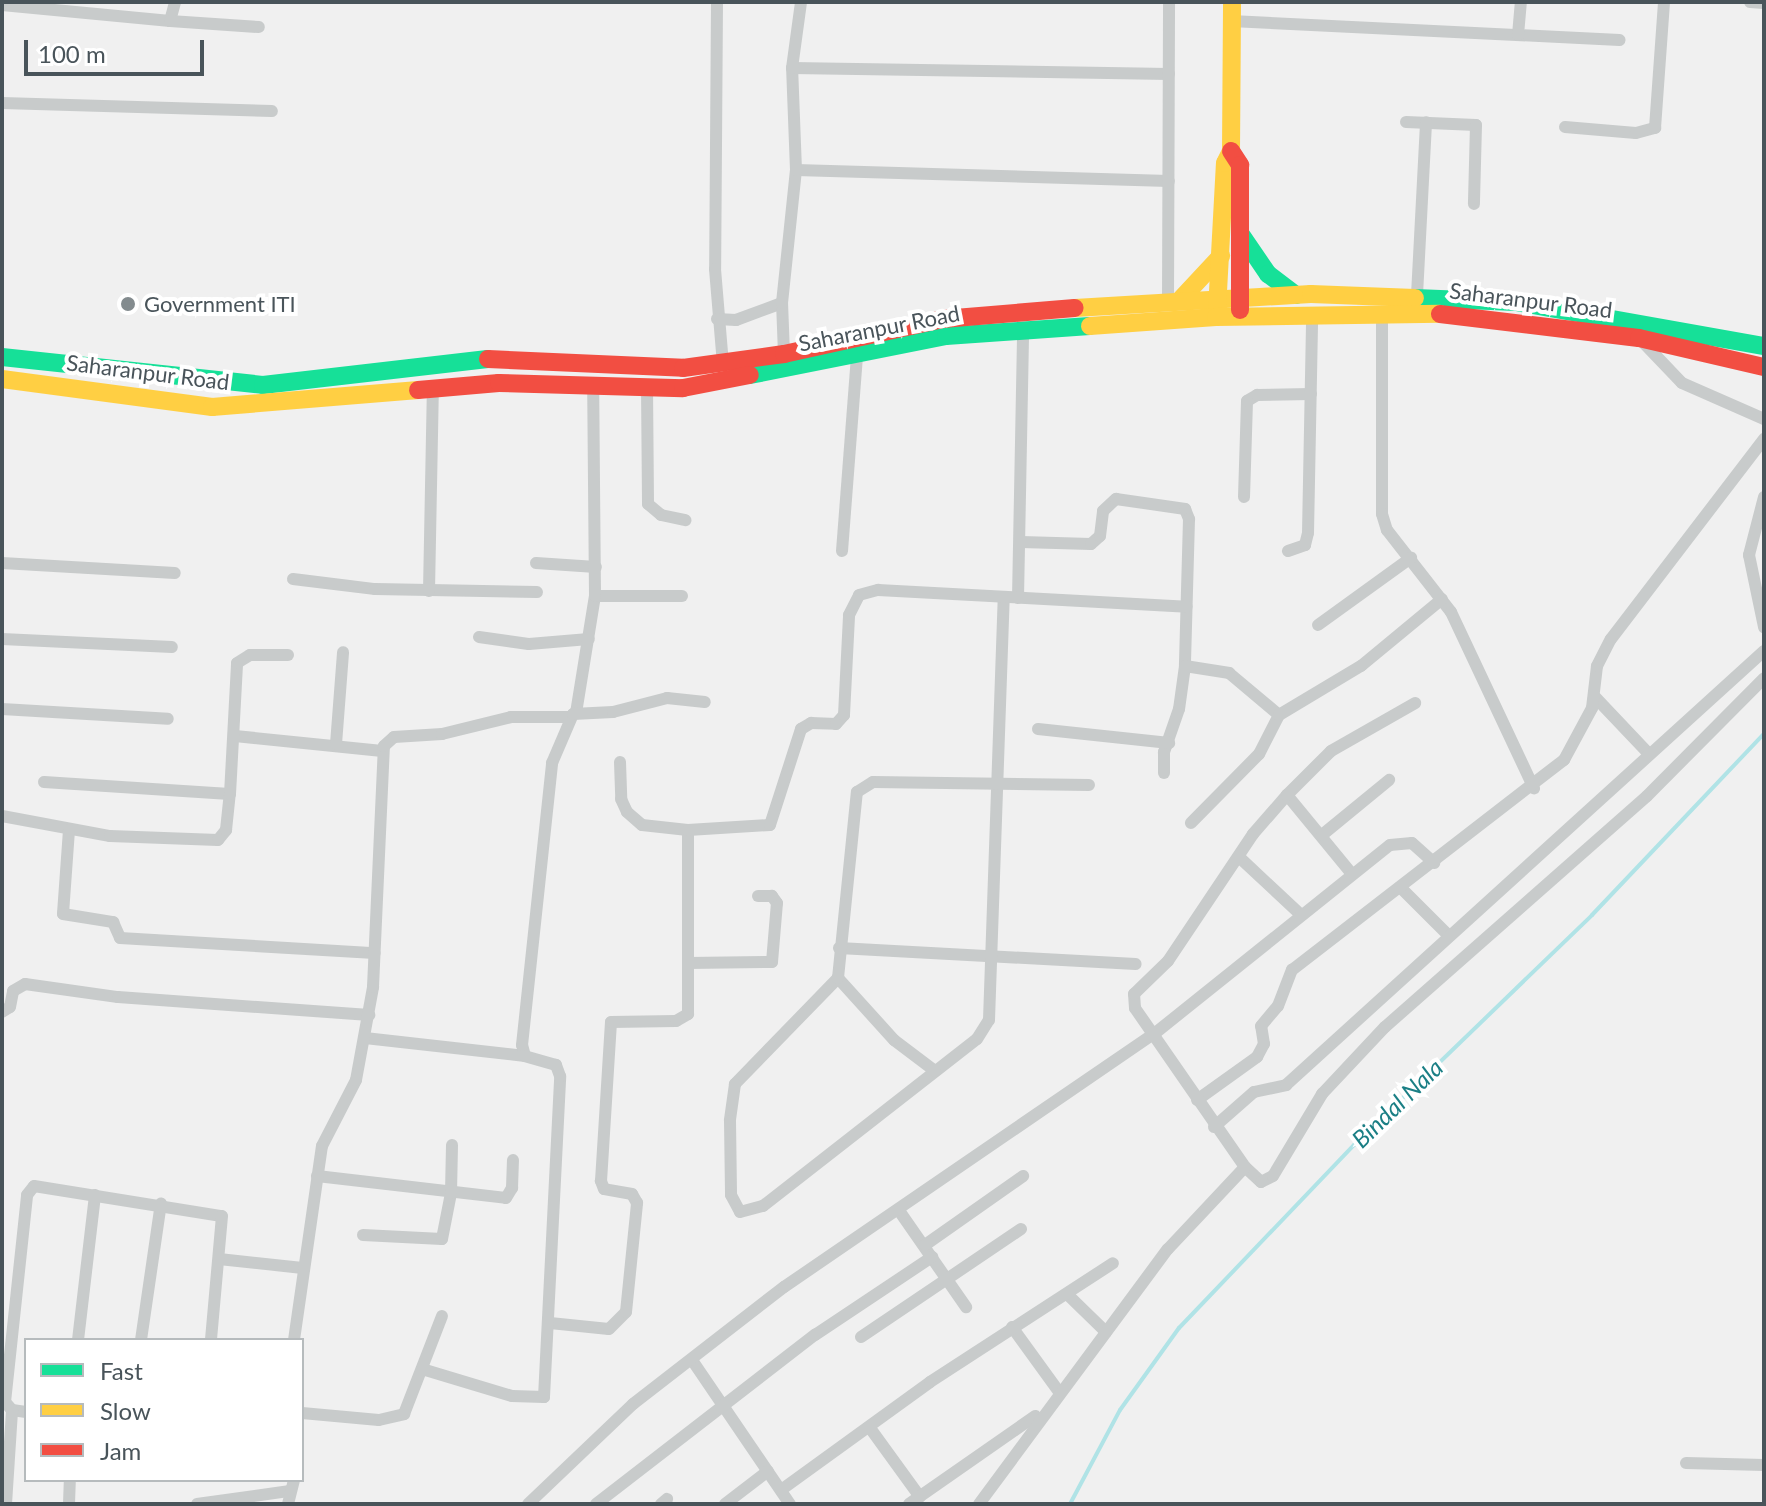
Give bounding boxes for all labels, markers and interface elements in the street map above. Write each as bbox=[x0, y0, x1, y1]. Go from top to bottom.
scale bar bbox=[28, 24, 208, 74]
text: 100 m bbox=[38, 39, 106, 68]
street label: Saharanpur Road bbox=[1448, 277, 1614, 323]
place label: Government ITI bbox=[144, 291, 296, 317]
marker: Government ITI bbox=[119, 295, 137, 313]
street label: Saharanpur Road bbox=[796, 299, 962, 357]
street label: Saharanpur Road bbox=[65, 349, 231, 395]
water label: Bindal Nala bbox=[1346, 1053, 1448, 1153]
legend bbox=[24, 1338, 304, 1482]
text: Fast bbox=[100, 1356, 143, 1385]
text: Slow bbox=[100, 1396, 151, 1425]
text: Jam bbox=[100, 1436, 141, 1465]

